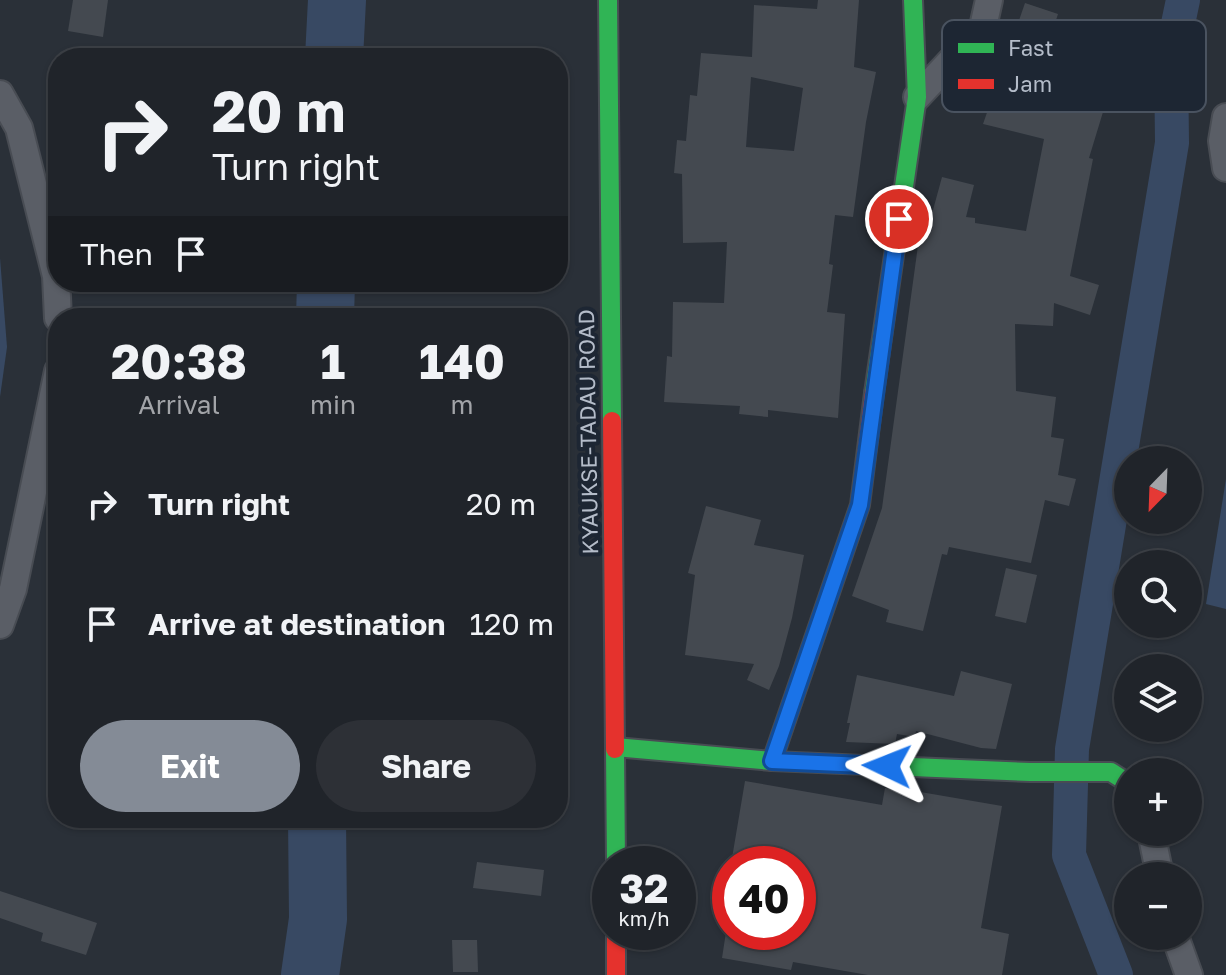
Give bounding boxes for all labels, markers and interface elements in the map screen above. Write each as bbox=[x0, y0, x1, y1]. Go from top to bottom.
legend bbox=[942, 20, 1206, 112]
text: Fast bbox=[1008, 34, 1054, 61]
text: Jam bbox=[1008, 70, 1052, 97]
text: 20 m bbox=[212, 77, 346, 144]
icon: right bbox=[80, 80, 184, 184]
text: Turn right bbox=[212, 145, 380, 188]
pin bbox=[865, 185, 933, 253]
icon: arrive bbox=[877, 197, 921, 241]
icon: arrive bbox=[169, 232, 213, 276]
text: Then bbox=[80, 236, 153, 272]
street label: KYAUKSE-TADAU ROAD bbox=[572, 309, 603, 555]
text: 20:38 bbox=[111, 332, 247, 390]
text: 1 bbox=[321, 332, 345, 390]
text: 140 bbox=[419, 332, 505, 390]
text: Arrival bbox=[138, 389, 220, 420]
text: min bbox=[310, 389, 356, 420]
text: m bbox=[450, 389, 473, 420]
north arrow bbox=[1114, 446, 1202, 534]
map controls bbox=[1114, 446, 1202, 950]
icon: right bbox=[80, 482, 124, 526]
text: Turn right bbox=[148, 486, 290, 522]
text: 20 m bbox=[466, 486, 536, 522]
button: search bbox=[1114, 550, 1202, 638]
icon: arrive bbox=[80, 602, 124, 646]
text: Arrive at destination bbox=[148, 606, 445, 642]
text: 120 m bbox=[469, 606, 554, 642]
button: layers bbox=[1114, 654, 1202, 742]
button: Exit bbox=[80, 720, 300, 812]
button: Share bbox=[316, 720, 536, 812]
position arrow bbox=[845, 724, 929, 808]
button: + bbox=[1114, 758, 1202, 846]
speed limit sign: 40 bbox=[712, 846, 816, 950]
button: − bbox=[1114, 862, 1202, 950]
text: 32 bbox=[620, 864, 668, 912]
text: km/h bbox=[619, 906, 669, 930]

